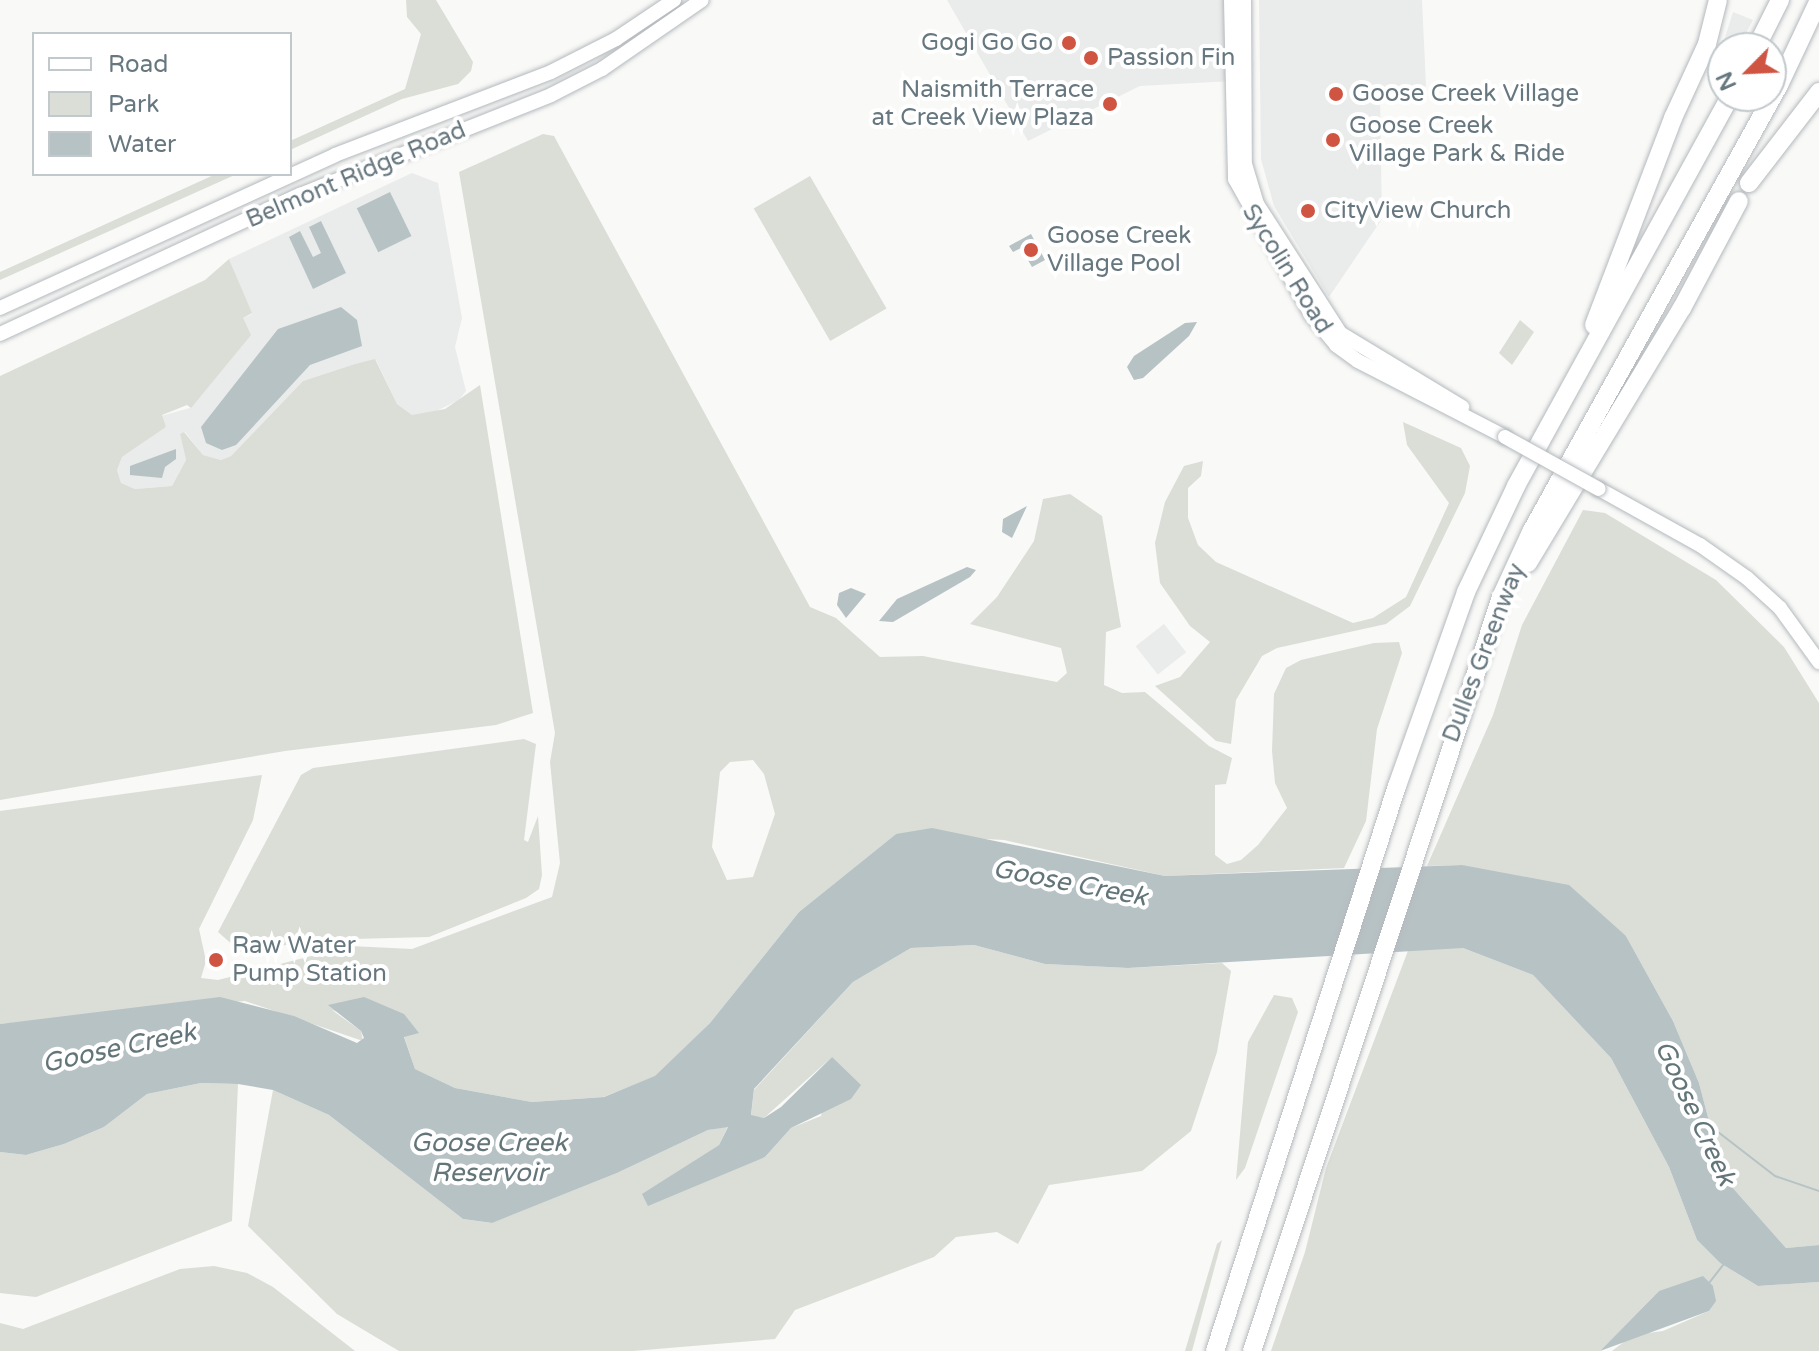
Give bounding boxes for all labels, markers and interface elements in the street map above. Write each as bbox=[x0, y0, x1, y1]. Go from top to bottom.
place label: Gogi Go Go bbox=[921, 29, 1053, 57]
legend bbox=[32, 32, 292, 176]
north arrow bbox=[1707, 32, 1787, 112]
marker: Gogi Go Go bbox=[1060, 34, 1078, 52]
place label: Passion Fin bbox=[1107, 44, 1235, 72]
marker: Passion Fin bbox=[1082, 49, 1100, 67]
text: Road bbox=[108, 50, 168, 79]
text: N bbox=[1711, 68, 1742, 94]
place label: Naismith Terrace at Creek View Plaza bbox=[872, 76, 1094, 132]
place label: Goose Creek Village bbox=[1352, 80, 1579, 108]
marker: Goose Creek Village bbox=[1327, 85, 1345, 103]
text: Park bbox=[108, 90, 159, 119]
marker: Naismith Terrace at Creek View Plaza bbox=[1101, 95, 1119, 113]
place label: Goose Creek Village Park & Ride bbox=[1349, 112, 1565, 168]
street label: Belmont Ridge Road bbox=[242, 116, 470, 234]
text: Water bbox=[108, 130, 176, 159]
marker: Goose Creek Village Park & Ride bbox=[1324, 131, 1342, 149]
place label: CityView Church bbox=[1324, 197, 1511, 225]
street label: Sycolin Road bbox=[1236, 199, 1338, 339]
marker: CityView Church bbox=[1299, 202, 1317, 220]
place label: Goose Creek Village Pool bbox=[1047, 222, 1191, 278]
marker: Goose Creek Village Pool bbox=[1022, 241, 1040, 259]
street label: Dulles Greenway bbox=[1437, 559, 1531, 747]
water label: Goose Creek bbox=[990, 853, 1150, 913]
place label: Raw Water Pump Station bbox=[232, 932, 387, 988]
marker: Raw Water Pump Station bbox=[207, 951, 225, 969]
water label: Goose Creek bbox=[39, 1016, 199, 1080]
water label: Goose Creek bbox=[1648, 1036, 1742, 1190]
water label: Goose Creek Reservoir bbox=[411, 1127, 567, 1188]

